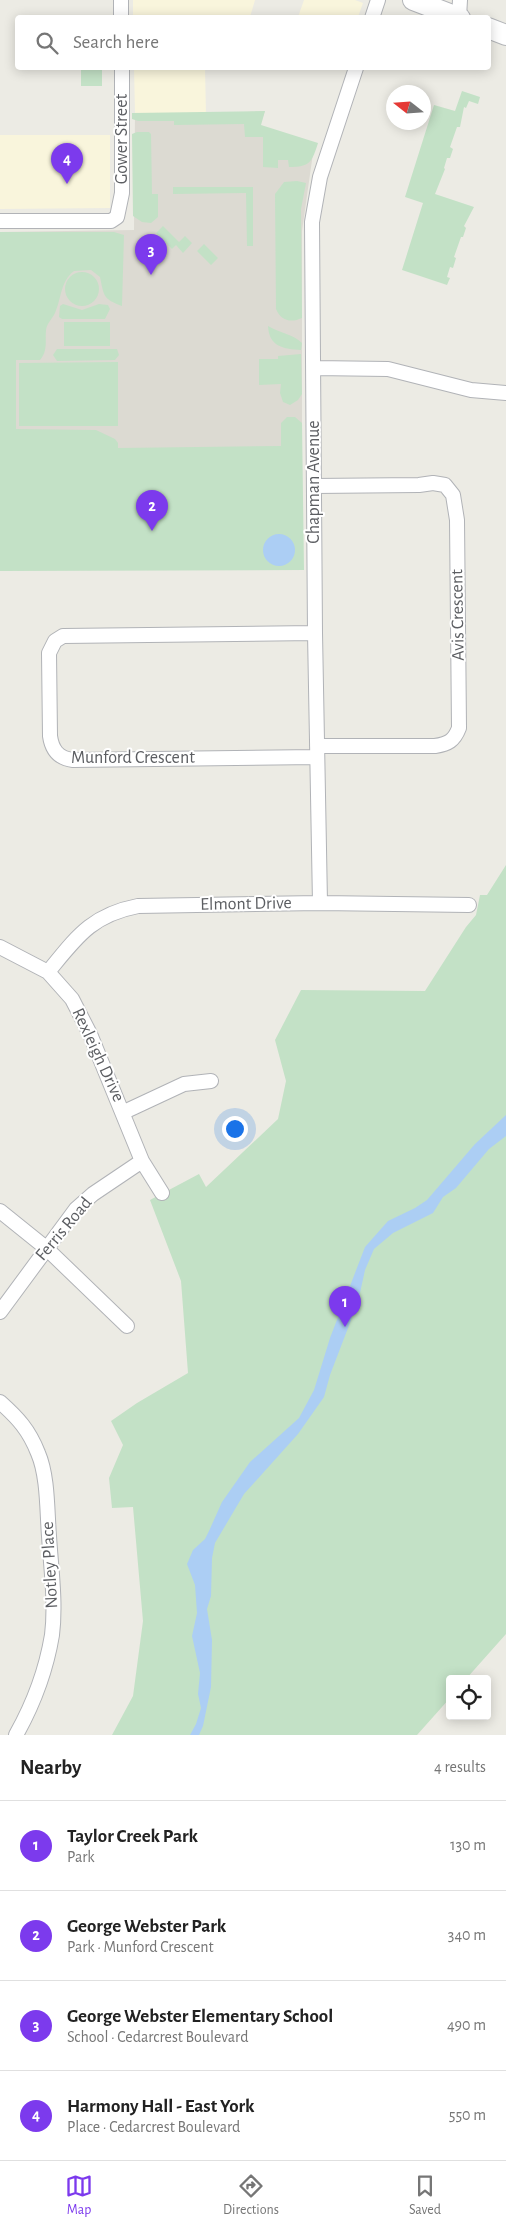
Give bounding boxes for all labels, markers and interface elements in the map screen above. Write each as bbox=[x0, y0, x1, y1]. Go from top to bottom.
search box bbox=[15, 15, 491, 70]
icon: search bbox=[33, 29, 61, 57]
text: Search here bbox=[73, 33, 159, 52]
north arrow bbox=[386, 85, 431, 130]
street label: Gower Street bbox=[113, 94, 131, 184]
pin: 4 bbox=[51, 143, 83, 184]
pin: 3 bbox=[135, 234, 167, 275]
street label: Chapman Avenue bbox=[305, 420, 323, 544]
pin: 2 bbox=[136, 490, 168, 531]
street label: Avis Crescent bbox=[448, 569, 468, 661]
street label: Munford Crescent bbox=[71, 749, 195, 767]
street label: Elmont Drive bbox=[200, 894, 292, 914]
street label: Rexleigh Drive bbox=[68, 1005, 128, 1105]
your location bbox=[222, 1116, 248, 1142]
street label: Ferris Road bbox=[32, 1194, 96, 1264]
pin: 1 bbox=[329, 1286, 361, 1327]
street label: Notley Place bbox=[39, 1521, 61, 1609]
map controls bbox=[446, 1675, 491, 1720]
button: locate bbox=[446, 1675, 491, 1720]
text: Nearby bbox=[20, 1757, 81, 1778]
text: 4 results bbox=[434, 1759, 486, 1775]
text: Taylor Creek Park bbox=[67, 1827, 198, 1846]
text: 1 bbox=[33, 1837, 39, 1853]
text: 130 m bbox=[450, 1837, 486, 1853]
text: Park bbox=[67, 1849, 95, 1865]
text: George Webster Park bbox=[67, 1917, 226, 1936]
text: 2 bbox=[32, 1927, 40, 1943]
text: 340 m bbox=[448, 1927, 486, 1943]
text: Park · Munford Crescent bbox=[67, 1939, 214, 1955]
text: George Webster Elementary School bbox=[67, 2007, 333, 2026]
text: 3 bbox=[33, 2017, 39, 2033]
text: 490 m bbox=[447, 2017, 486, 2033]
text: School · Cedarcrest Boulevard bbox=[67, 2029, 249, 2045]
text: Harmony Hall - East York bbox=[67, 2097, 254, 2116]
text: 4 bbox=[32, 2107, 40, 2123]
text: 550 m bbox=[449, 2107, 486, 2123]
text: Place · Cedarcrest Boulevard bbox=[67, 2119, 240, 2135]
tab: Map bbox=[65, 2172, 93, 2219]
tab: Directions bbox=[223, 2172, 279, 2219]
tab: Saved bbox=[409, 2172, 441, 2219]

